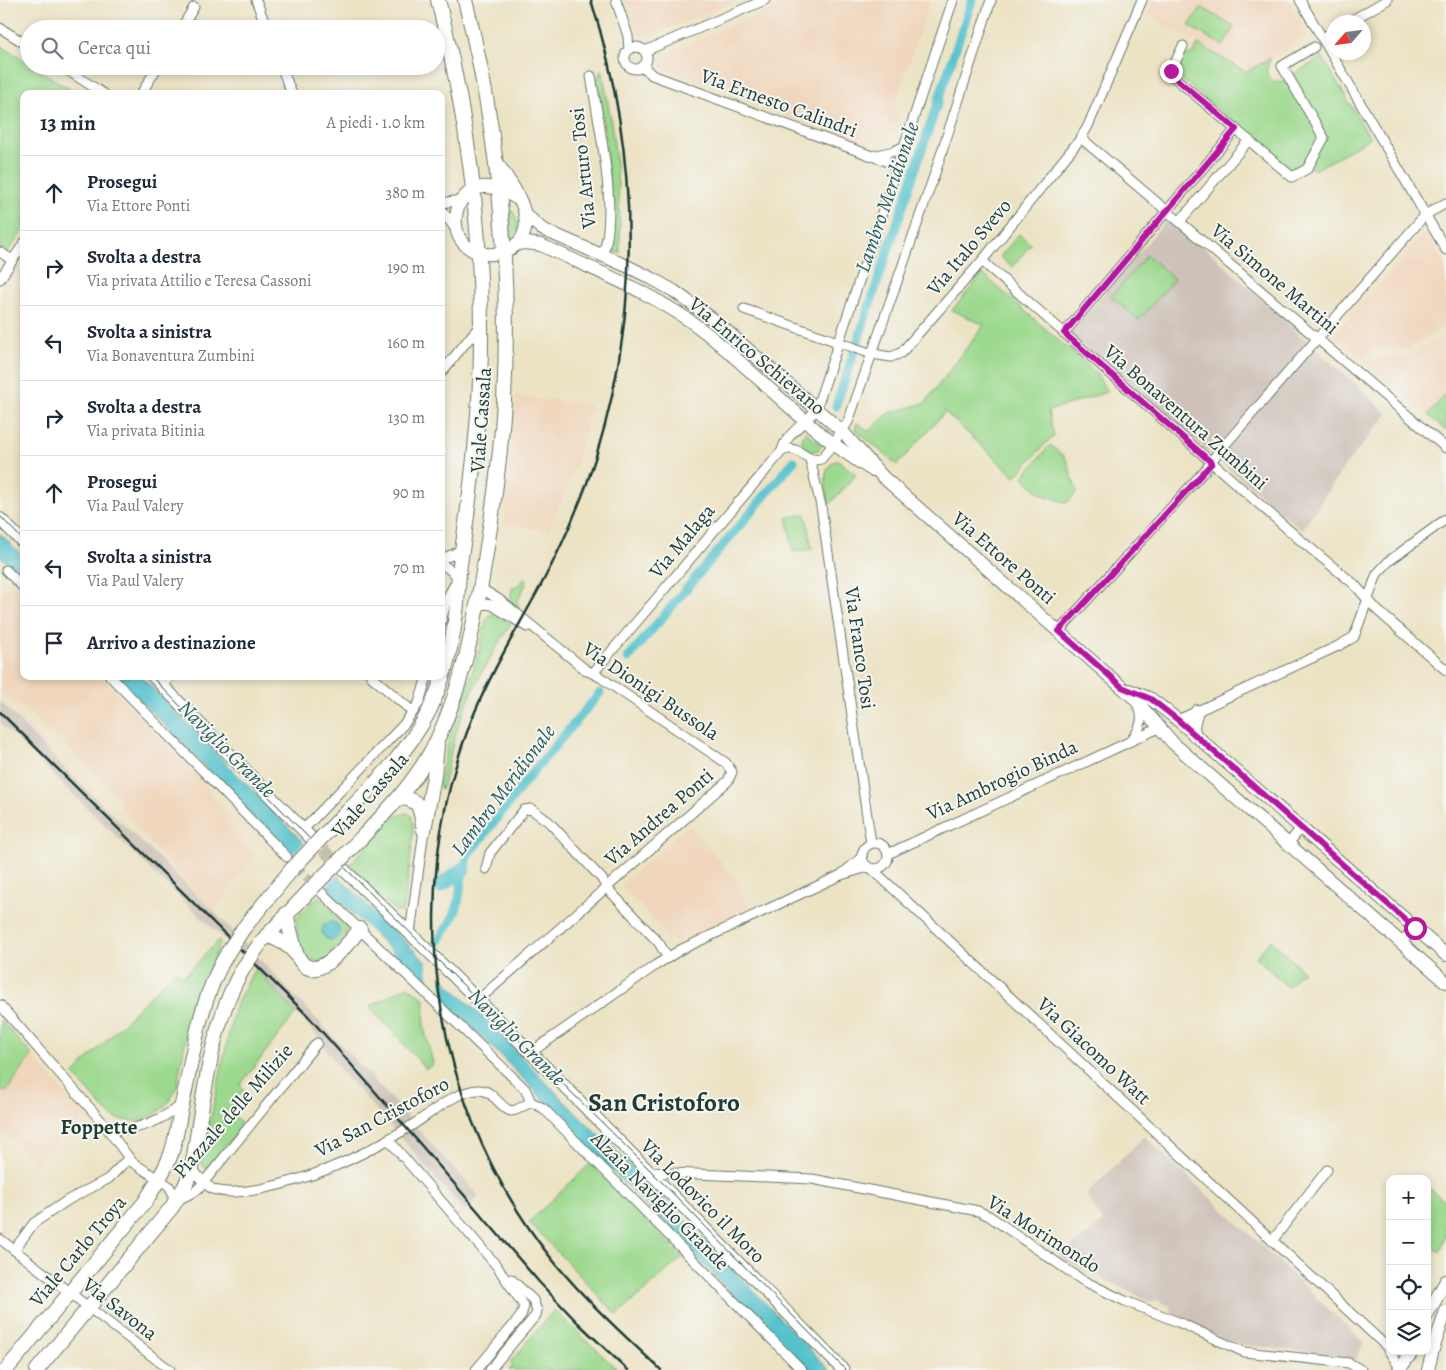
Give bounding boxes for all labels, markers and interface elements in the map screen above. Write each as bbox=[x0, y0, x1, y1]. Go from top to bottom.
north arrow bbox=[1326, 15, 1371, 60]
search box bbox=[20, 20, 445, 75]
icon: search bbox=[38, 34, 66, 62]
text: Cerca qui bbox=[78, 35, 151, 61]
route end bbox=[1160, 60, 1183, 83]
street label: Via Ernesto Calindri bbox=[696, 62, 861, 144]
street label: Via Arturo Tosi bbox=[563, 106, 603, 231]
text: 13 min bbox=[40, 109, 96, 137]
text: A piedi · 1.0 km bbox=[326, 112, 425, 134]
water label: Lambro Meridionale bbox=[848, 117, 926, 276]
text: Prosegui bbox=[87, 169, 157, 195]
icon: ahead bbox=[40, 179, 68, 207]
text: 380 m bbox=[386, 182, 425, 204]
street label: Via Italo Svevo bbox=[920, 193, 1017, 302]
text: Via Ettore Ponti bbox=[87, 195, 190, 217]
street label: Via Simone Martini bbox=[1205, 217, 1345, 341]
text: Svolta a destra bbox=[87, 244, 201, 270]
icon: right bbox=[40, 254, 68, 282]
text: 190 m bbox=[387, 257, 425, 279]
text: Via privata Attilio e Teresa Cassoni bbox=[87, 270, 312, 292]
street label: Via Enrico Schievano bbox=[682, 290, 831, 421]
text: Svolta a sinistra bbox=[87, 319, 212, 345]
icon: left bbox=[40, 329, 68, 357]
text: 160 m bbox=[387, 332, 425, 354]
street label: Via Bonaventura Zumbini bbox=[1097, 337, 1274, 496]
text: Via Bonaventura Zumbini bbox=[87, 345, 255, 367]
street label: Viale Cassala bbox=[464, 366, 498, 475]
text: Svolta a destra bbox=[87, 394, 201, 420]
icon: right bbox=[40, 404, 68, 432]
text: 130 m bbox=[388, 407, 425, 429]
text: Via privata Bitinia bbox=[87, 420, 205, 442]
text: Prosegui bbox=[87, 469, 157, 495]
icon: ahead bbox=[40, 479, 68, 507]
text: 90 m bbox=[393, 482, 425, 504]
text: Via Paul Valery bbox=[87, 495, 183, 517]
street label: Via Malaga bbox=[642, 497, 722, 585]
street label: Via Ettore Ponti bbox=[946, 505, 1062, 610]
text: Svolta a sinistra bbox=[87, 544, 212, 570]
icon: left bbox=[40, 554, 68, 582]
text: 70 m bbox=[393, 557, 425, 579]
text: Via Paul Valery bbox=[87, 570, 183, 592]
street label: Via Franco Tosi bbox=[838, 584, 882, 711]
icon: arrive bbox=[40, 629, 68, 657]
text: Arrivo a destinazione bbox=[87, 630, 256, 656]
street label: Via Dionigi Bussola bbox=[577, 635, 725, 747]
water label: Naviglio Grande bbox=[172, 694, 282, 804]
water label: Lambro Meridionale bbox=[444, 718, 562, 861]
street label: Via Ambrogio Binda bbox=[921, 733, 1083, 827]
street label: Viale Cassala bbox=[325, 746, 415, 844]
street label: Via Andrea Ponti bbox=[598, 762, 719, 873]
route start bbox=[1404, 917, 1427, 940]
water label: Naviglio Grande bbox=[462, 982, 572, 1092]
street label: Via Giacomo Watt bbox=[1030, 990, 1157, 1111]
street label: Piazzale delle Milizie bbox=[167, 1038, 299, 1184]
street label: Via San Cristoforo bbox=[309, 1070, 454, 1164]
district label: San Cristoforo bbox=[588, 1086, 740, 1120]
district label: Foppette bbox=[61, 1113, 138, 1141]
street label: Alzaia Naviglio Grande bbox=[584, 1125, 735, 1276]
street label: Via Lodovico il Moro bbox=[634, 1132, 771, 1269]
map controls bbox=[1386, 1175, 1431, 1355]
button: + bbox=[1386, 1175, 1431, 1220]
street label: Via Morimondo bbox=[982, 1188, 1106, 1279]
street label: Viale Carlo Troya bbox=[23, 1189, 133, 1313]
button: − bbox=[1386, 1220, 1431, 1265]
button: locate bbox=[1386, 1265, 1431, 1310]
street label: Via Savona bbox=[76, 1271, 164, 1347]
button: layers bbox=[1386, 1310, 1431, 1355]

